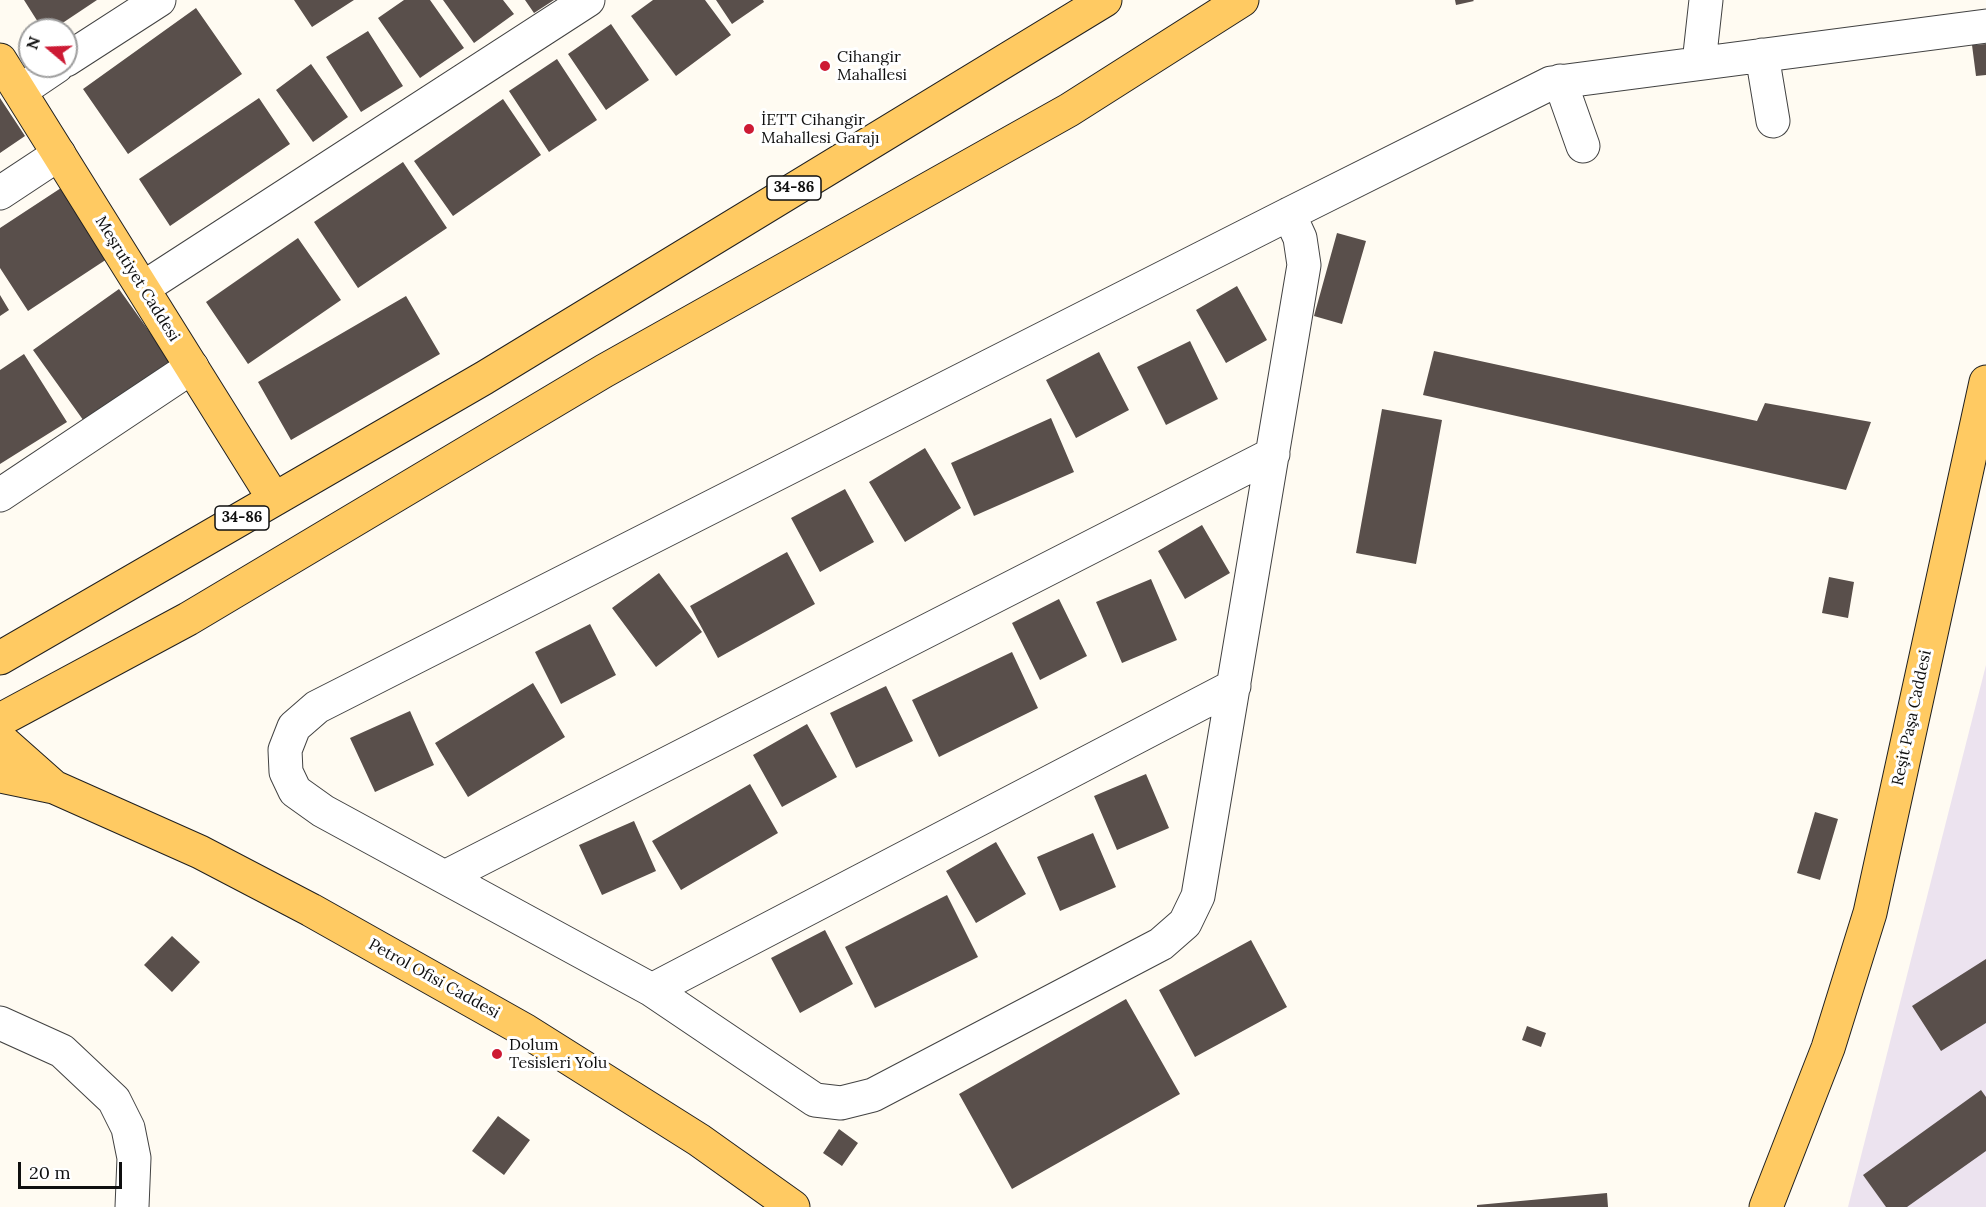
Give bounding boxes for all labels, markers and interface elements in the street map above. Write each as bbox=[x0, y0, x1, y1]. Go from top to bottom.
north arrow bbox=[18, 18, 78, 78]
text: N bbox=[21, 34, 44, 52]
place label: Cihangir Mahallesi bbox=[837, 47, 907, 85]
marker: Cihangir Mahallesi bbox=[818, 59, 832, 73]
place label: İETT Cihangir Mahallesi Garajı bbox=[761, 110, 879, 148]
marker: İETT Cihangir Mahallesi Garajı bbox=[742, 122, 756, 136]
road number: 34-86 bbox=[767, 176, 821, 200]
street label: Meşrutiyet Caddesi bbox=[91, 213, 183, 345]
road number: 34-86 bbox=[215, 506, 269, 530]
street label: Reşit Paşa Caddesi bbox=[1888, 648, 1936, 788]
street label: Petrol Ofisi Caddesi bbox=[365, 935, 503, 1023]
place label: Dolum Tesisleri Yolu bbox=[509, 1035, 607, 1073]
marker: Dolum Tesisleri Yolu bbox=[490, 1047, 504, 1061]
scale bar bbox=[21, 1150, 124, 1188]
text: 20 m bbox=[29, 1161, 71, 1184]

